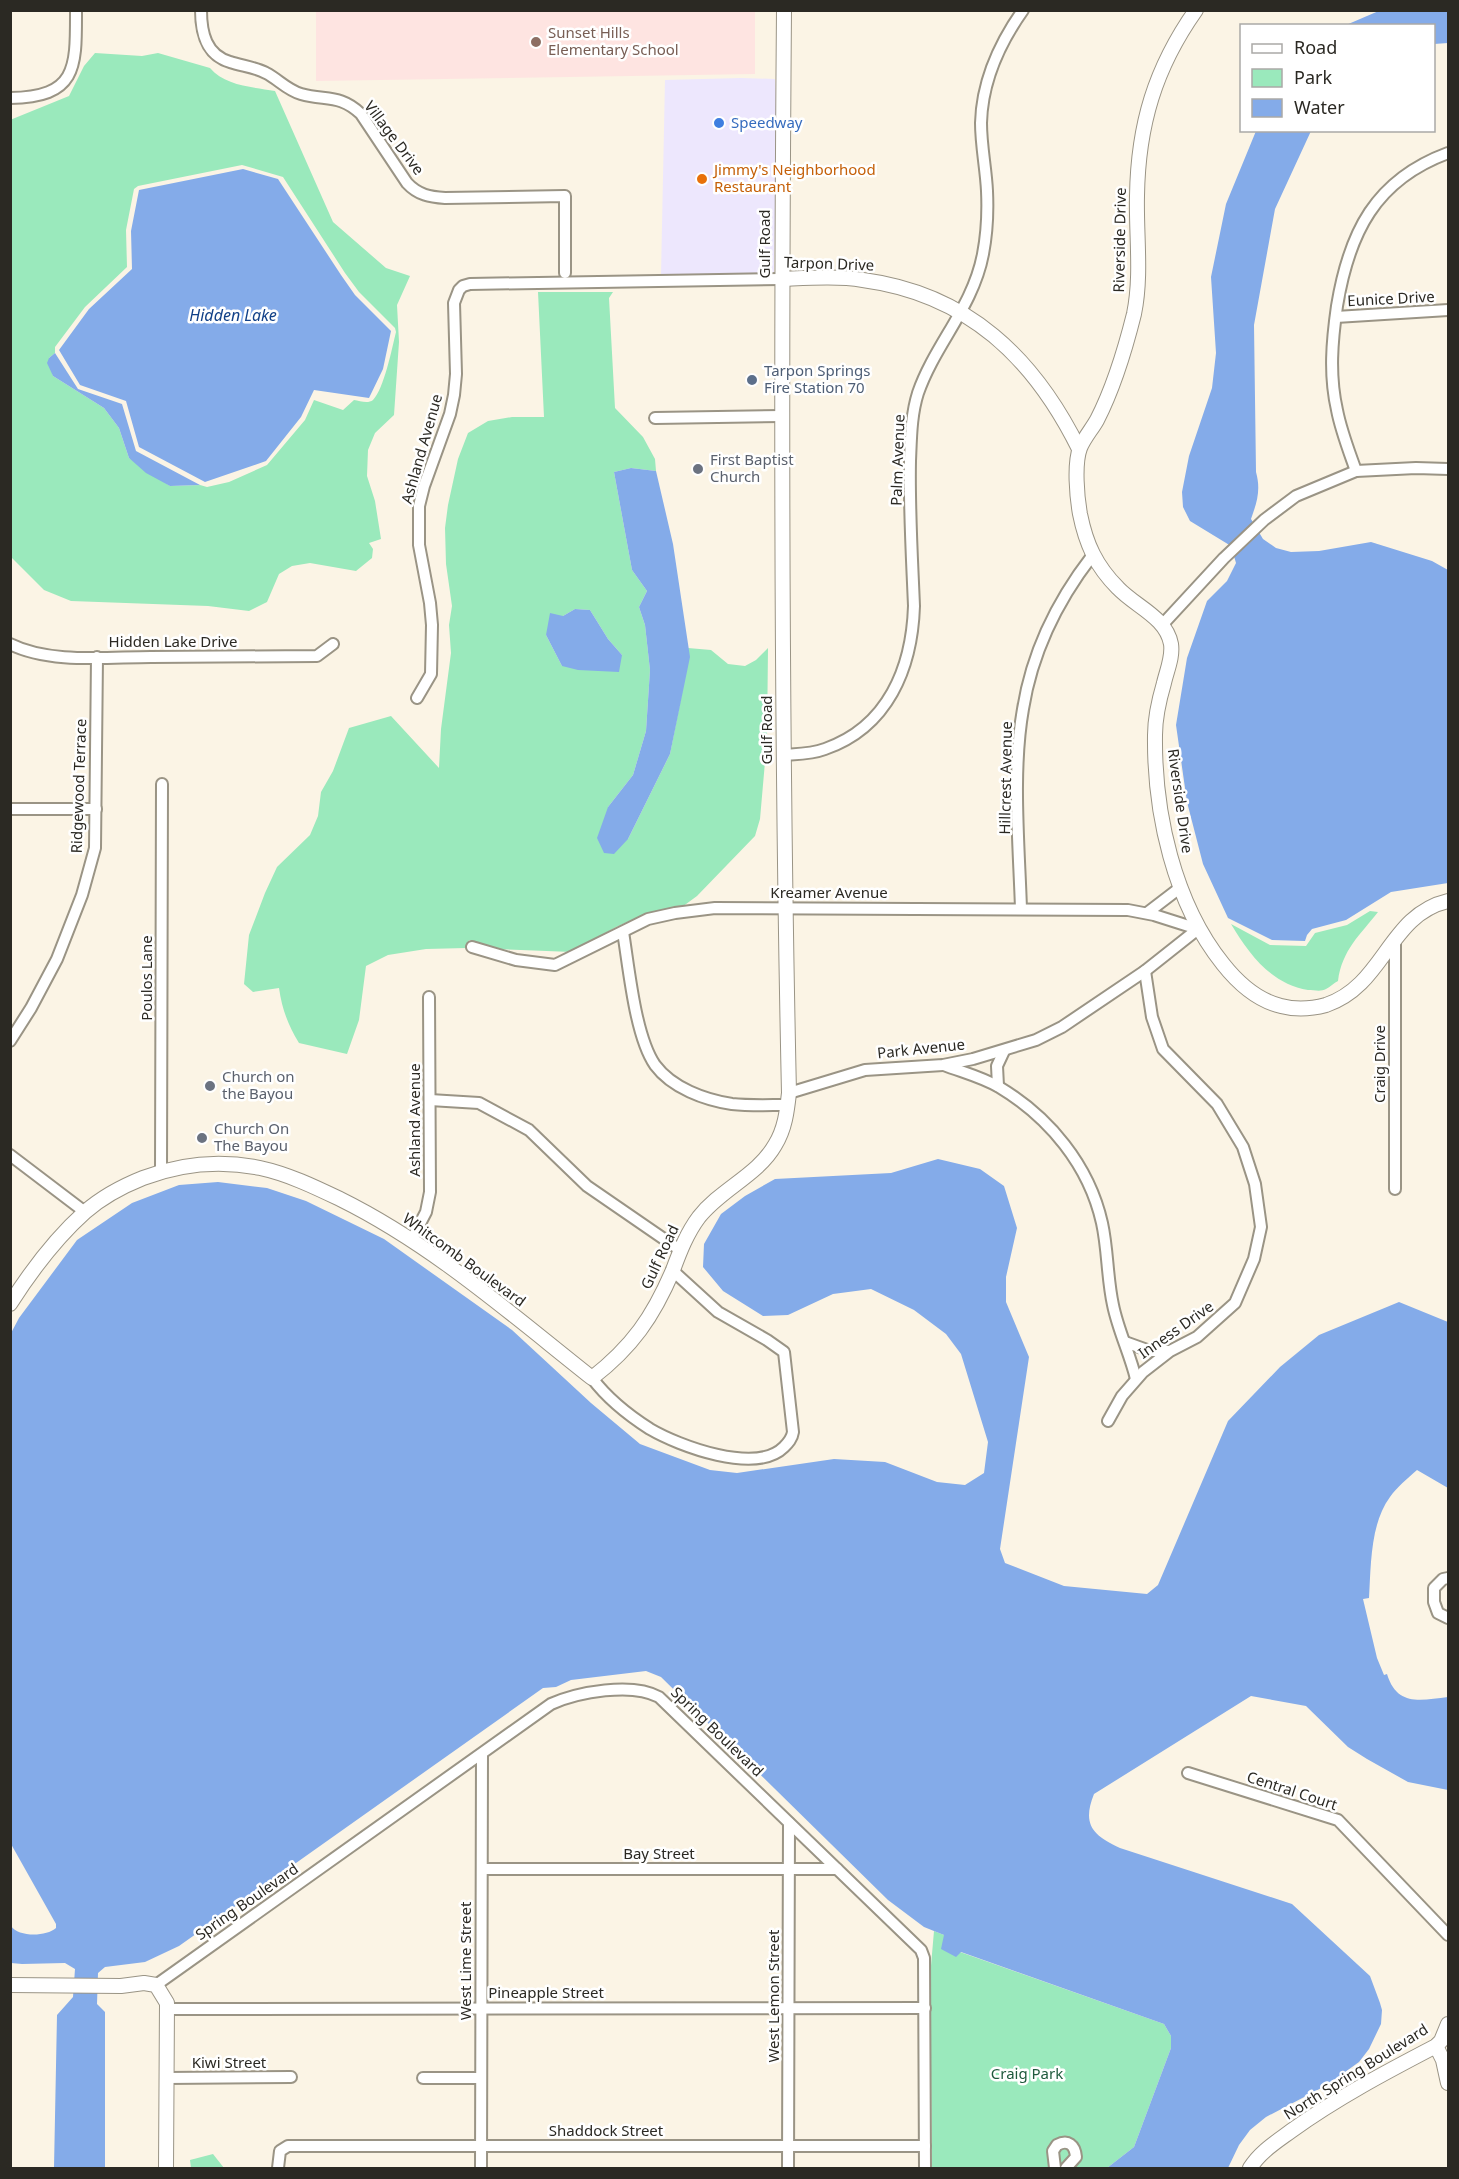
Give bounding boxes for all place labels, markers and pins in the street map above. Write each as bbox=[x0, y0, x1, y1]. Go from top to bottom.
place label: Sunset Hills Elementary School bbox=[548, 22, 679, 59]
marker: Sunset Hills Elementary School bbox=[529, 35, 543, 49]
place label: Speedway bbox=[731, 112, 803, 132]
marker: Speedway bbox=[712, 116, 726, 130]
place label: Jimmy's Neighborhood Restaurant bbox=[712, 159, 876, 196]
marker: Jimmy's Neighborhood Restaurant bbox=[695, 172, 709, 186]
place label: Tarpon Springs Fire Station 70 bbox=[764, 360, 870, 397]
marker: Tarpon Springs Fire Station 70 bbox=[745, 373, 759, 387]
place label: First Baptist Church bbox=[710, 449, 794, 486]
marker: First Baptist Church bbox=[691, 462, 705, 476]
place label: Church on the Bayou bbox=[222, 1066, 295, 1103]
marker: Church on the Bayou bbox=[203, 1079, 217, 1093]
place label: Church On The Bayou bbox=[214, 1118, 289, 1155]
marker: Church On The Bayou bbox=[195, 1131, 209, 1145]

